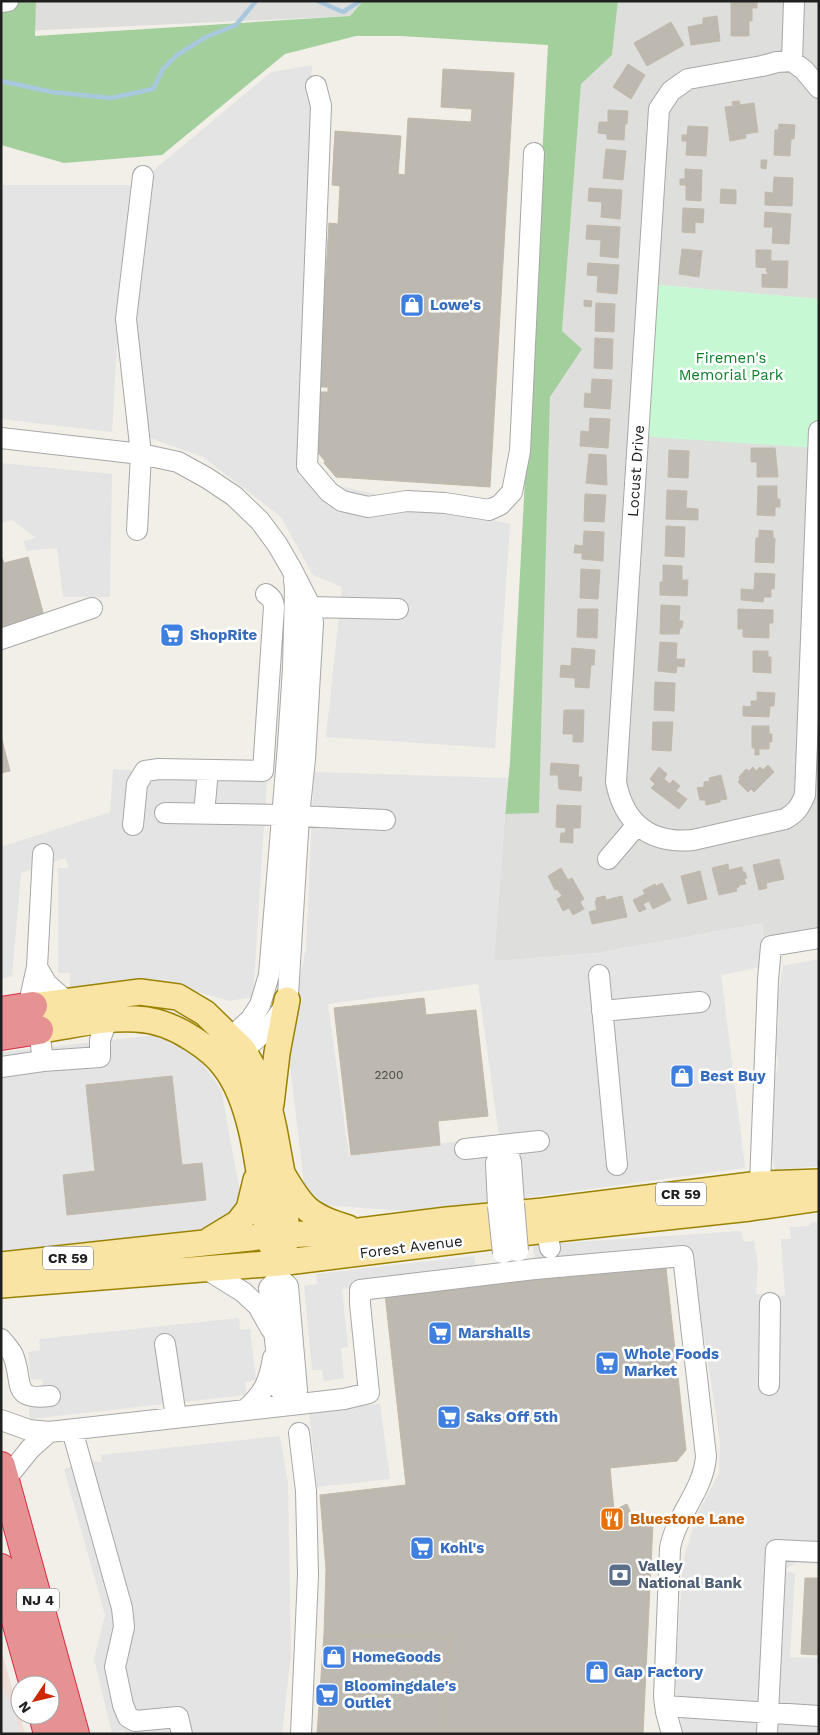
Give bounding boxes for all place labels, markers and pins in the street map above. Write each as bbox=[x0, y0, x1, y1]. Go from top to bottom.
shop icon: Lowe's bbox=[399, 292, 425, 318]
place label: Lowe's bbox=[430, 296, 481, 314]
supermarket icon: ShopRite bbox=[159, 622, 185, 648]
place label: ShopRite bbox=[190, 626, 258, 644]
shop icon: Best Buy bbox=[669, 1063, 695, 1089]
place label: Best Buy bbox=[700, 1067, 766, 1085]
supermarket icon: Marshalls bbox=[427, 1320, 453, 1346]
place label: Marshalls bbox=[458, 1324, 530, 1342]
place label: Whole Foods Market bbox=[624, 1345, 719, 1380]
supermarket icon: Whole Foods Market bbox=[594, 1350, 620, 1376]
supermarket icon: Saks Off 5th bbox=[436, 1404, 462, 1430]
place label: Saks Off 5th bbox=[466, 1408, 558, 1426]
restaurant icon: Bluestone Lane bbox=[599, 1506, 625, 1532]
place label: Bluestone Lane bbox=[630, 1510, 745, 1528]
supermarket icon: Kohl's bbox=[409, 1535, 435, 1561]
place label: Kohl's bbox=[440, 1539, 484, 1557]
place label: Valley National Bank bbox=[638, 1557, 743, 1592]
bank icon: Valley National Bank bbox=[607, 1562, 633, 1588]
shop icon: HomeGoods bbox=[321, 1644, 347, 1670]
place label: HomeGoods bbox=[352, 1648, 441, 1666]
shop icon: Gap Factory bbox=[584, 1659, 610, 1685]
place label: Gap Factory bbox=[614, 1663, 704, 1681]
place label: Bloomingdale's Outlet bbox=[344, 1677, 456, 1712]
supermarket icon: Bloomingdale's Outlet bbox=[314, 1682, 340, 1708]

